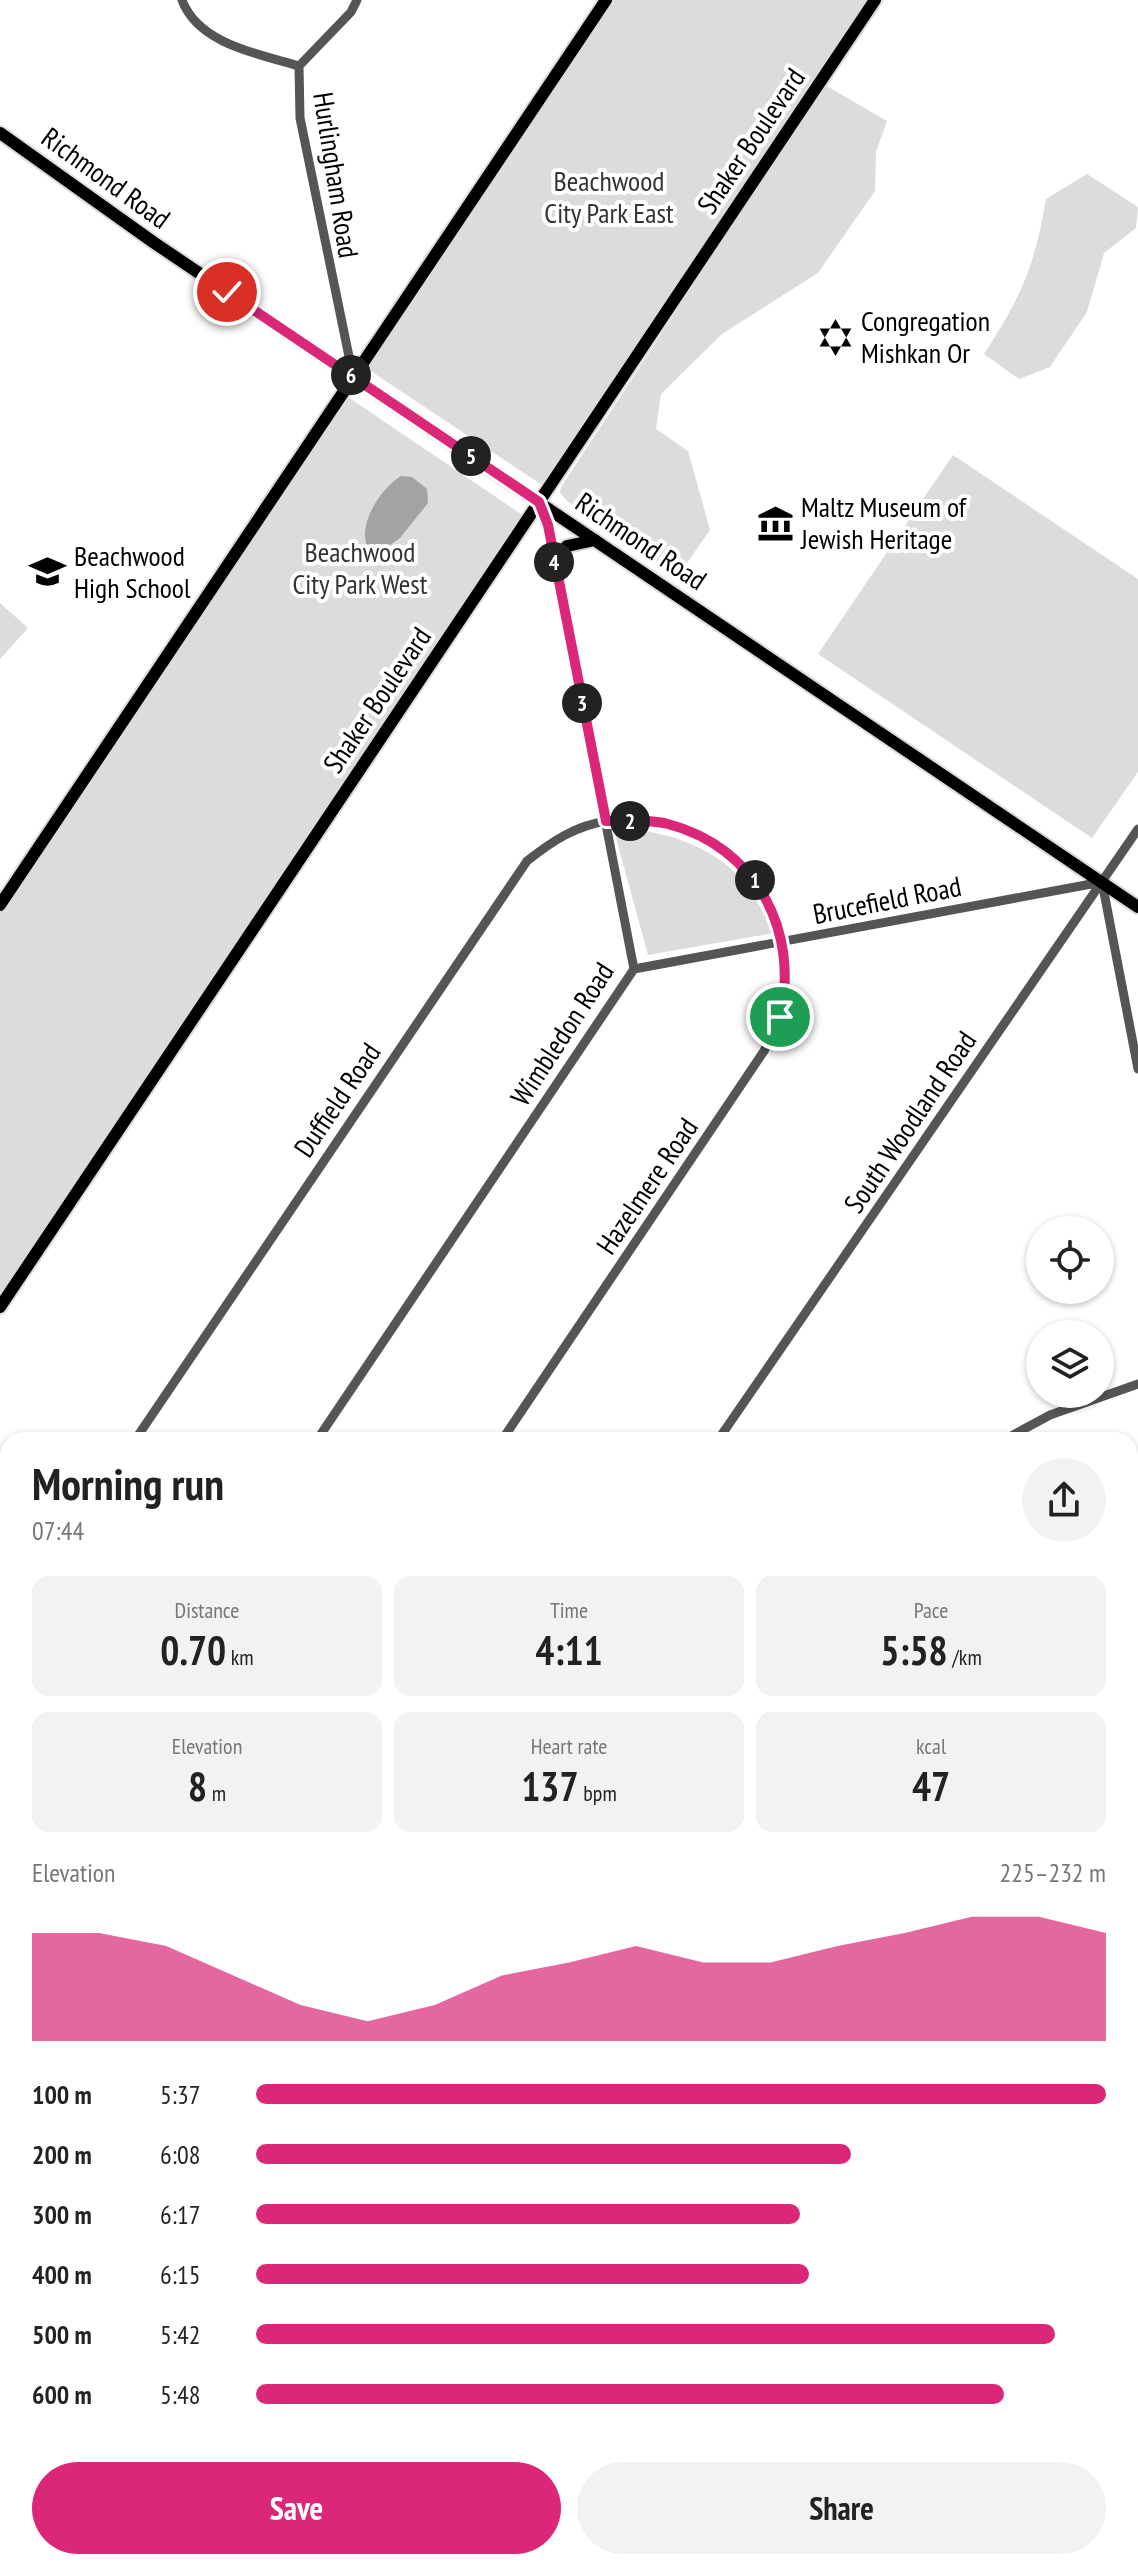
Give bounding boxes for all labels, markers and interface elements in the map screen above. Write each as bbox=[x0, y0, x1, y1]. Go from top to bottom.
street label: Shaker Boulevard bbox=[688, 61, 813, 221]
street label: Hurlingham Road bbox=[305, 89, 368, 260]
street label: Richmond Road bbox=[35, 118, 178, 237]
park label: Beachwood City Park East bbox=[544, 162, 674, 231]
pin bbox=[193, 258, 261, 326]
icon: check bbox=[205, 270, 249, 314]
place label: Congregation Mishkan Or bbox=[861, 302, 990, 371]
synagogue icon: Congregation Mishkan Or bbox=[816, 318, 854, 356]
pin: 6 bbox=[331, 355, 371, 395]
text: 6 bbox=[346, 361, 356, 389]
pin: 5 bbox=[451, 436, 491, 476]
text: 5 bbox=[466, 442, 476, 470]
street label: Richmond Road bbox=[569, 483, 714, 598]
place label: Maltz Museum of Jewish Heritage bbox=[800, 488, 968, 557]
museum icon: Maltz Museum of Jewish Heritage bbox=[756, 504, 794, 542]
park label: Beachwood City Park West bbox=[292, 533, 428, 602]
place label: Beachwood High School bbox=[74, 537, 191, 606]
pin: 4 bbox=[534, 542, 574, 582]
text: 4 bbox=[549, 548, 559, 576]
school or university icon: Beachwood High School bbox=[29, 553, 67, 591]
street label: Shaker Boulevard bbox=[314, 620, 439, 780]
pin: 3 bbox=[562, 683, 602, 723]
text: 3 bbox=[577, 689, 587, 717]
pin: 2 bbox=[610, 801, 650, 841]
text: 2 bbox=[625, 807, 635, 835]
pin: 1 bbox=[735, 860, 775, 900]
text: 1 bbox=[750, 866, 760, 894]
street label: Brucefield Road bbox=[810, 867, 964, 932]
street label: Wimbledon Road bbox=[502, 955, 622, 1112]
pin bbox=[746, 983, 814, 1051]
icon: arrive bbox=[758, 995, 802, 1039]
street label: South Woodland Road bbox=[835, 1024, 984, 1220]
street label: Duffield Road bbox=[285, 1035, 388, 1164]
street label: Hazelmere Road bbox=[587, 1110, 706, 1261]
map controls bbox=[1026, 1216, 1114, 1408]
button: locate bbox=[1026, 1216, 1114, 1304]
button: layers bbox=[1026, 1320, 1114, 1408]
text: Morning run bbox=[32, 1455, 224, 1512]
button: share bbox=[1022, 1458, 1106, 1542]
text: 07:44 bbox=[32, 1514, 84, 1547]
text: Distance bbox=[175, 1596, 239, 1624]
text: Time bbox=[550, 1596, 588, 1624]
text: Pace bbox=[914, 1596, 948, 1624]
text: 0.70 bbox=[160, 1624, 226, 1676]
text: 4:11 bbox=[535, 1624, 603, 1676]
text: 5:58 bbox=[880, 1624, 948, 1676]
text: km bbox=[226, 1643, 254, 1671]
text: /km bbox=[948, 1643, 982, 1671]
text: Elevation bbox=[172, 1732, 242, 1760]
text: Heart rate bbox=[531, 1732, 607, 1760]
text: kcal bbox=[916, 1732, 946, 1760]
text: 8 bbox=[188, 1760, 207, 1812]
text: 137 bbox=[521, 1760, 579, 1812]
text: 47 bbox=[912, 1760, 950, 1812]
text: m bbox=[207, 1779, 226, 1807]
text: bpm bbox=[579, 1779, 617, 1807]
text: Elevation bbox=[32, 1856, 115, 1889]
text: 225–232 m bbox=[1000, 1856, 1106, 1889]
text: 100 m bbox=[32, 2078, 92, 2111]
text: 5:37 bbox=[160, 2078, 200, 2111]
text: 200 m bbox=[32, 2138, 92, 2171]
text: 6:08 bbox=[160, 2138, 200, 2171]
text: 300 m bbox=[32, 2198, 92, 2231]
text: 6:17 bbox=[160, 2198, 200, 2231]
text: 400 m bbox=[32, 2258, 92, 2291]
text: 6:15 bbox=[160, 2258, 200, 2291]
text: 500 m bbox=[32, 2318, 92, 2351]
text: 5:42 bbox=[160, 2318, 200, 2351]
text: 600 m bbox=[32, 2378, 92, 2411]
text: 5:48 bbox=[160, 2378, 200, 2411]
button: Save bbox=[32, 2462, 561, 2554]
button: Share bbox=[577, 2462, 1106, 2554]

